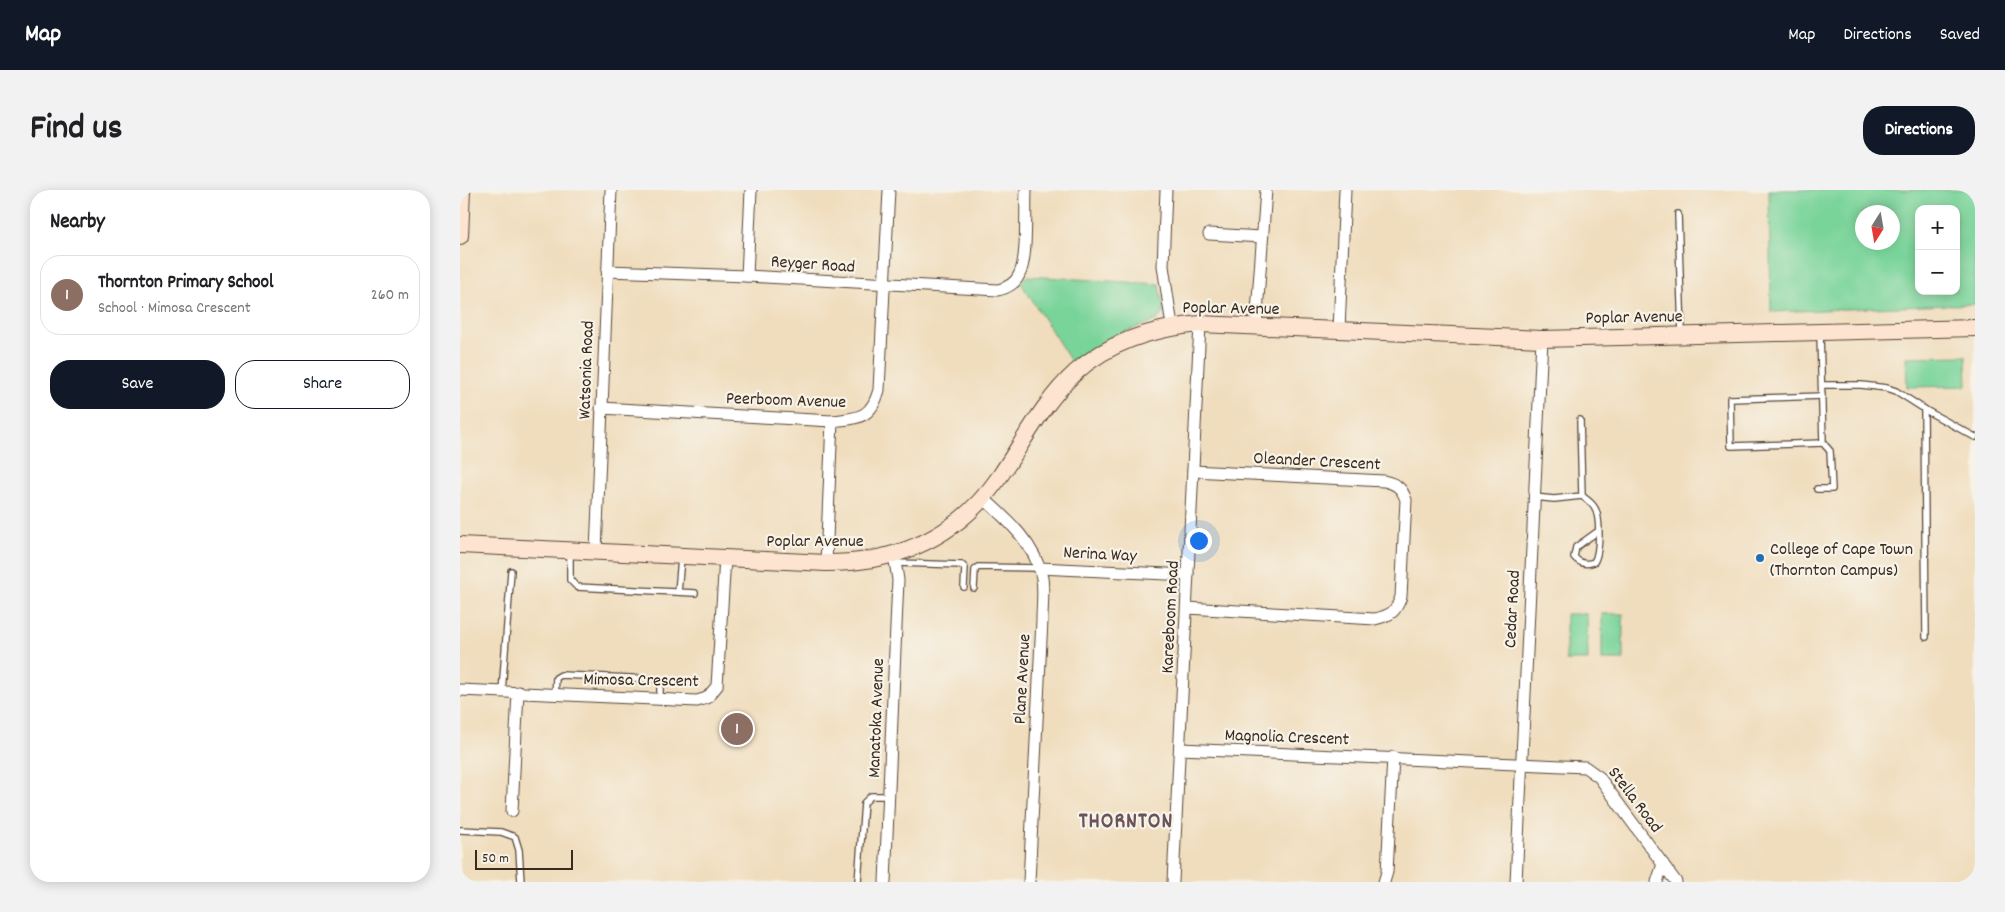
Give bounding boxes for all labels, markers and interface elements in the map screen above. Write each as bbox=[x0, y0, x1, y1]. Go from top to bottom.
text: Map bbox=[25, 18, 61, 52]
text: Map bbox=[1788, 23, 1815, 48]
text: Directions bbox=[1843, 23, 1912, 48]
text: Saved bbox=[1940, 23, 1980, 48]
text: Find us bbox=[30, 105, 122, 155]
button: Directions bbox=[1863, 106, 1975, 155]
north arrow bbox=[1855, 205, 1900, 250]
map controls bbox=[1915, 205, 1960, 295]
button: + bbox=[1915, 205, 1960, 250]
text: Nearby bbox=[50, 208, 105, 238]
street label: Reyger Road bbox=[770, 250, 856, 281]
button: − bbox=[1915, 250, 1960, 295]
text: Thornton Primary School bbox=[98, 270, 274, 297]
text: 1 bbox=[65, 284, 69, 307]
text: 260 m bbox=[371, 284, 409, 307]
street label: Poplar Avenue bbox=[1182, 296, 1280, 323]
text: School · Mimosa Crescent bbox=[98, 297, 251, 320]
street label: Poplar Avenue bbox=[1585, 305, 1683, 332]
street label: Watsonia Road bbox=[573, 320, 602, 420]
button: Save bbox=[50, 360, 225, 409]
button: Share bbox=[235, 360, 410, 409]
street label: Peerboom Avenue bbox=[725, 387, 847, 416]
street label: Oleander Crescent bbox=[1252, 447, 1382, 478]
your location bbox=[1186, 528, 1212, 554]
street label: Poplar Avenue bbox=[766, 530, 864, 555]
place label: College of Cape Town (Thornton Campus) bbox=[1770, 538, 1913, 584]
street label: Nerina Way bbox=[1062, 541, 1138, 570]
marker: College of Cape Town (Thornton Campus) bbox=[1754, 552, 1766, 564]
street label: Kareeboom Road bbox=[1156, 560, 1187, 674]
street label: Cedar Road bbox=[1499, 569, 1528, 649]
street label: Plane Avenue bbox=[1009, 633, 1038, 725]
street label: Manatoka Avenue bbox=[863, 658, 892, 778]
street label: Mimosa Crescent bbox=[583, 668, 699, 695]
pin: 1 bbox=[721, 710, 753, 748]
street label: Magnolia Crescent bbox=[1224, 724, 1350, 753]
street label: Stella Road bbox=[1601, 762, 1667, 839]
district label: THORNTON bbox=[1079, 807, 1173, 838]
scale bar bbox=[475, 847, 572, 870]
text: 50 m bbox=[482, 849, 509, 869]

